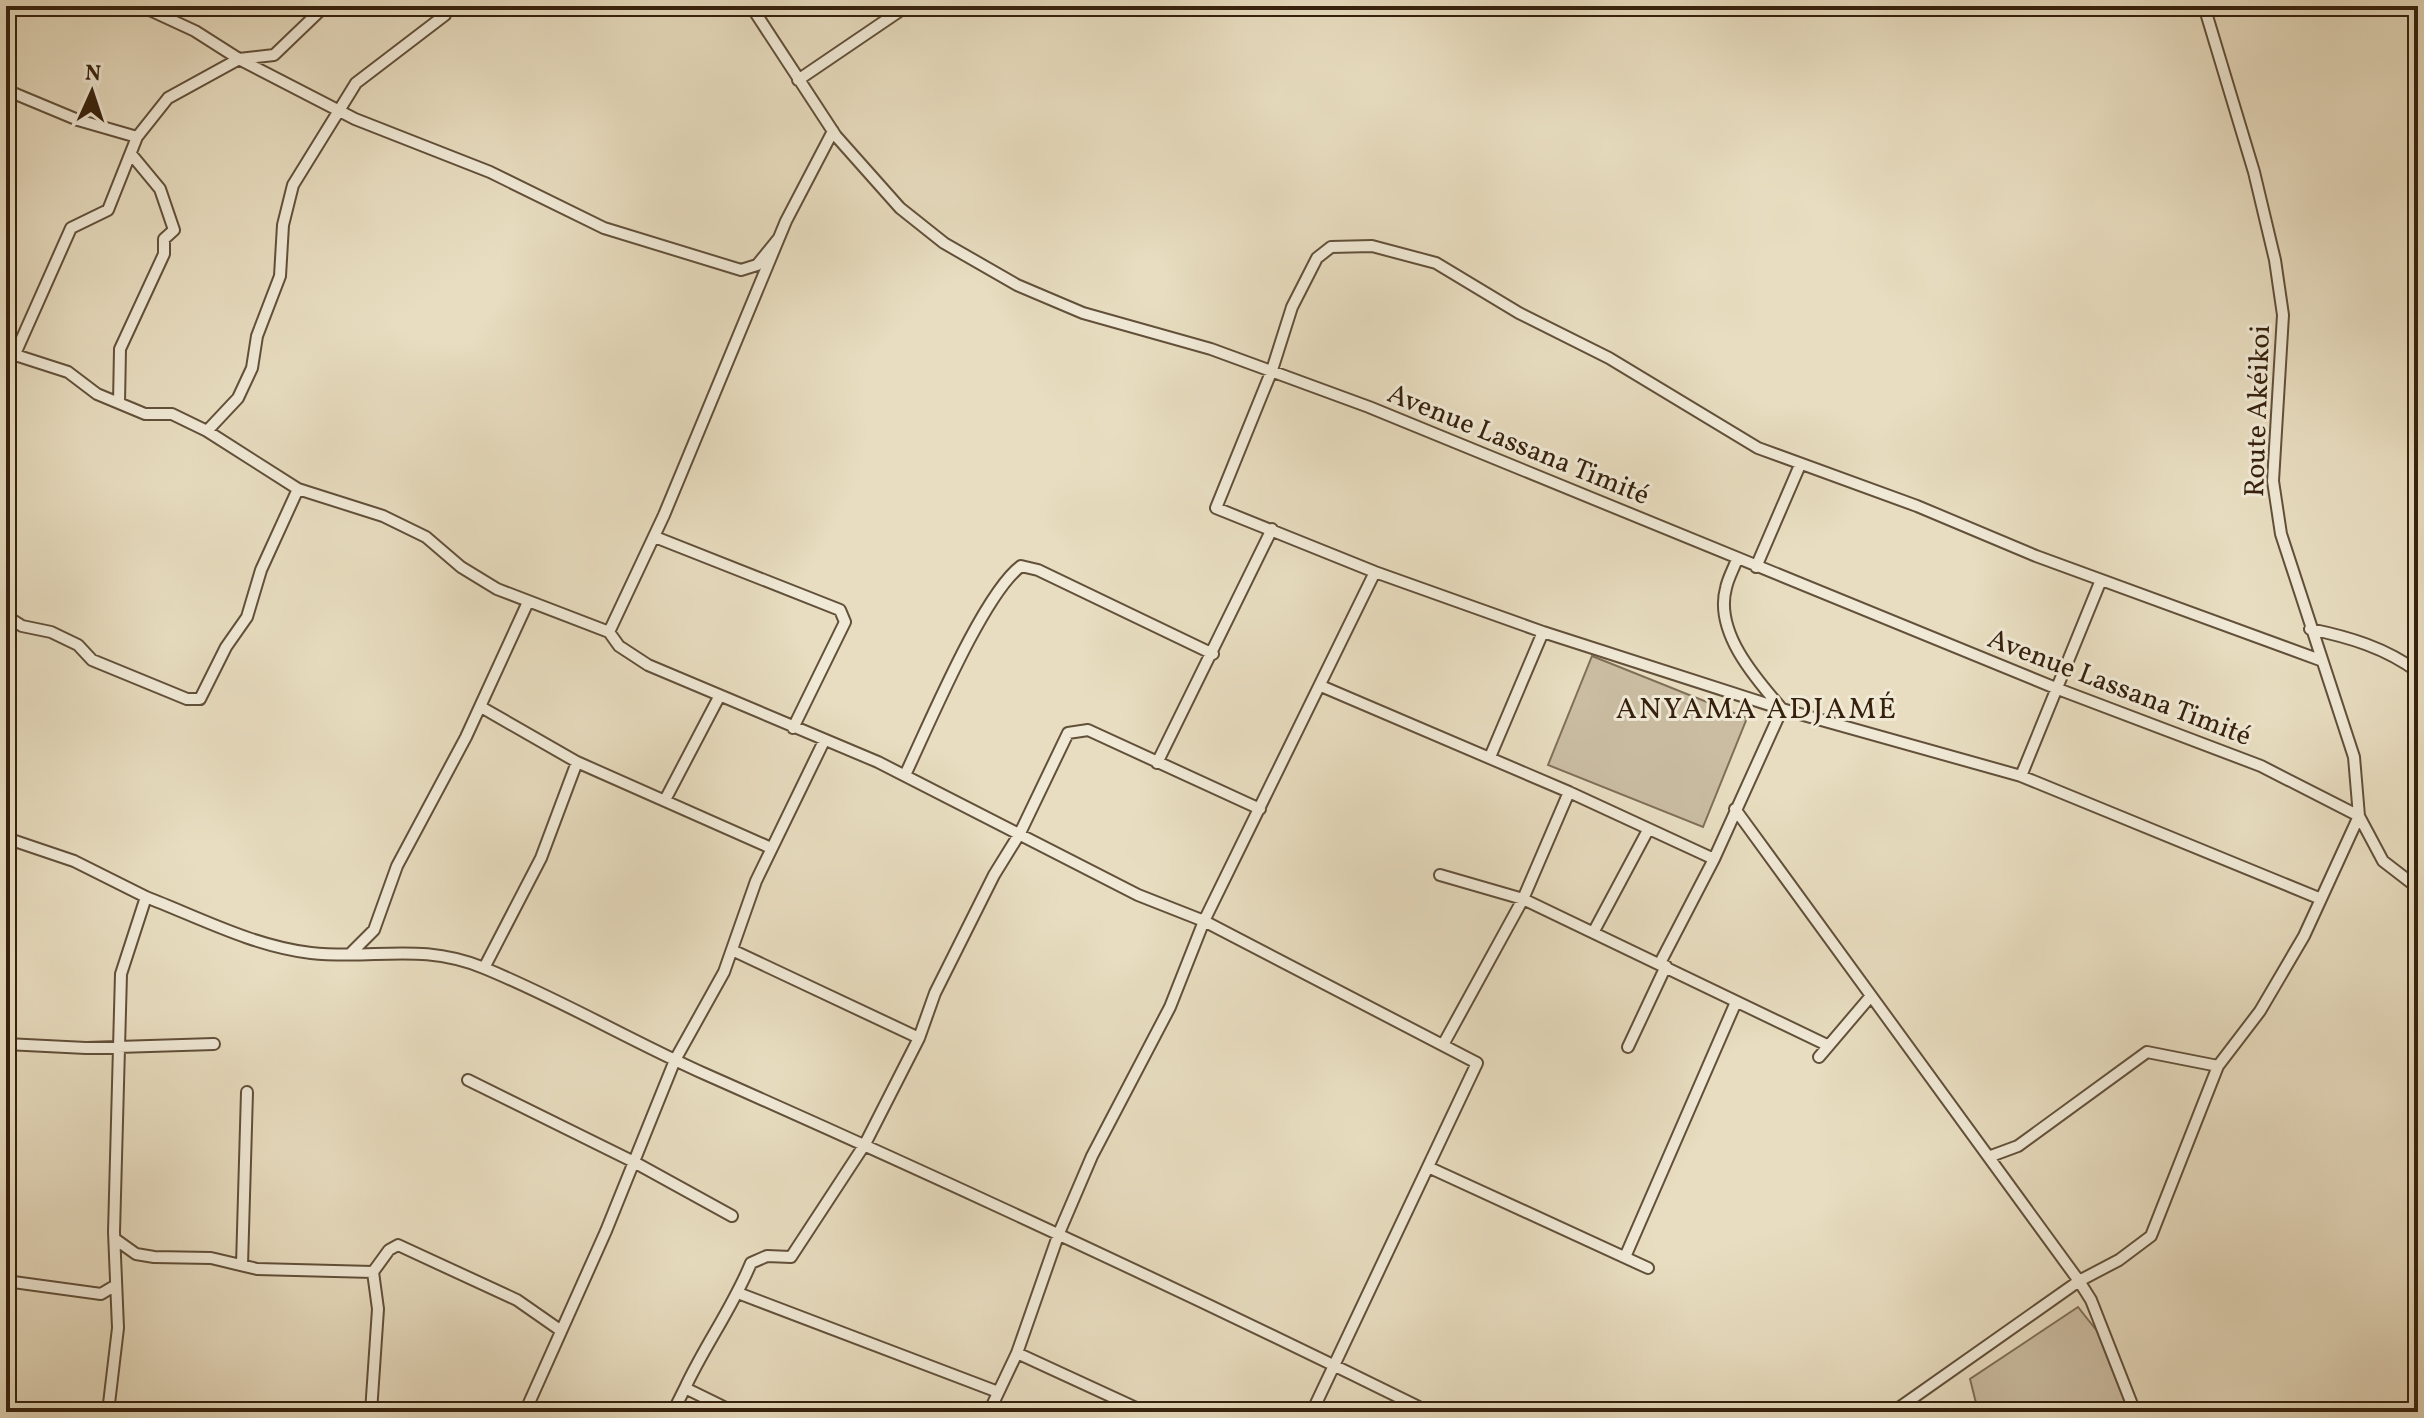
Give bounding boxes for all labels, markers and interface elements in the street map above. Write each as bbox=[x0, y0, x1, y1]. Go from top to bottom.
north arrow bbox=[52, 52, 132, 132]
text: N bbox=[84, 59, 102, 90]
street label: Route Akéikoi bbox=[2236, 324, 2281, 498]
street label: Avenue Lassana Timité bbox=[1381, 375, 1655, 516]
street label: Avenue Lassana Timité bbox=[1982, 620, 2257, 757]
district label: ANYAMA ADJAMÉ bbox=[1616, 689, 1898, 731]

